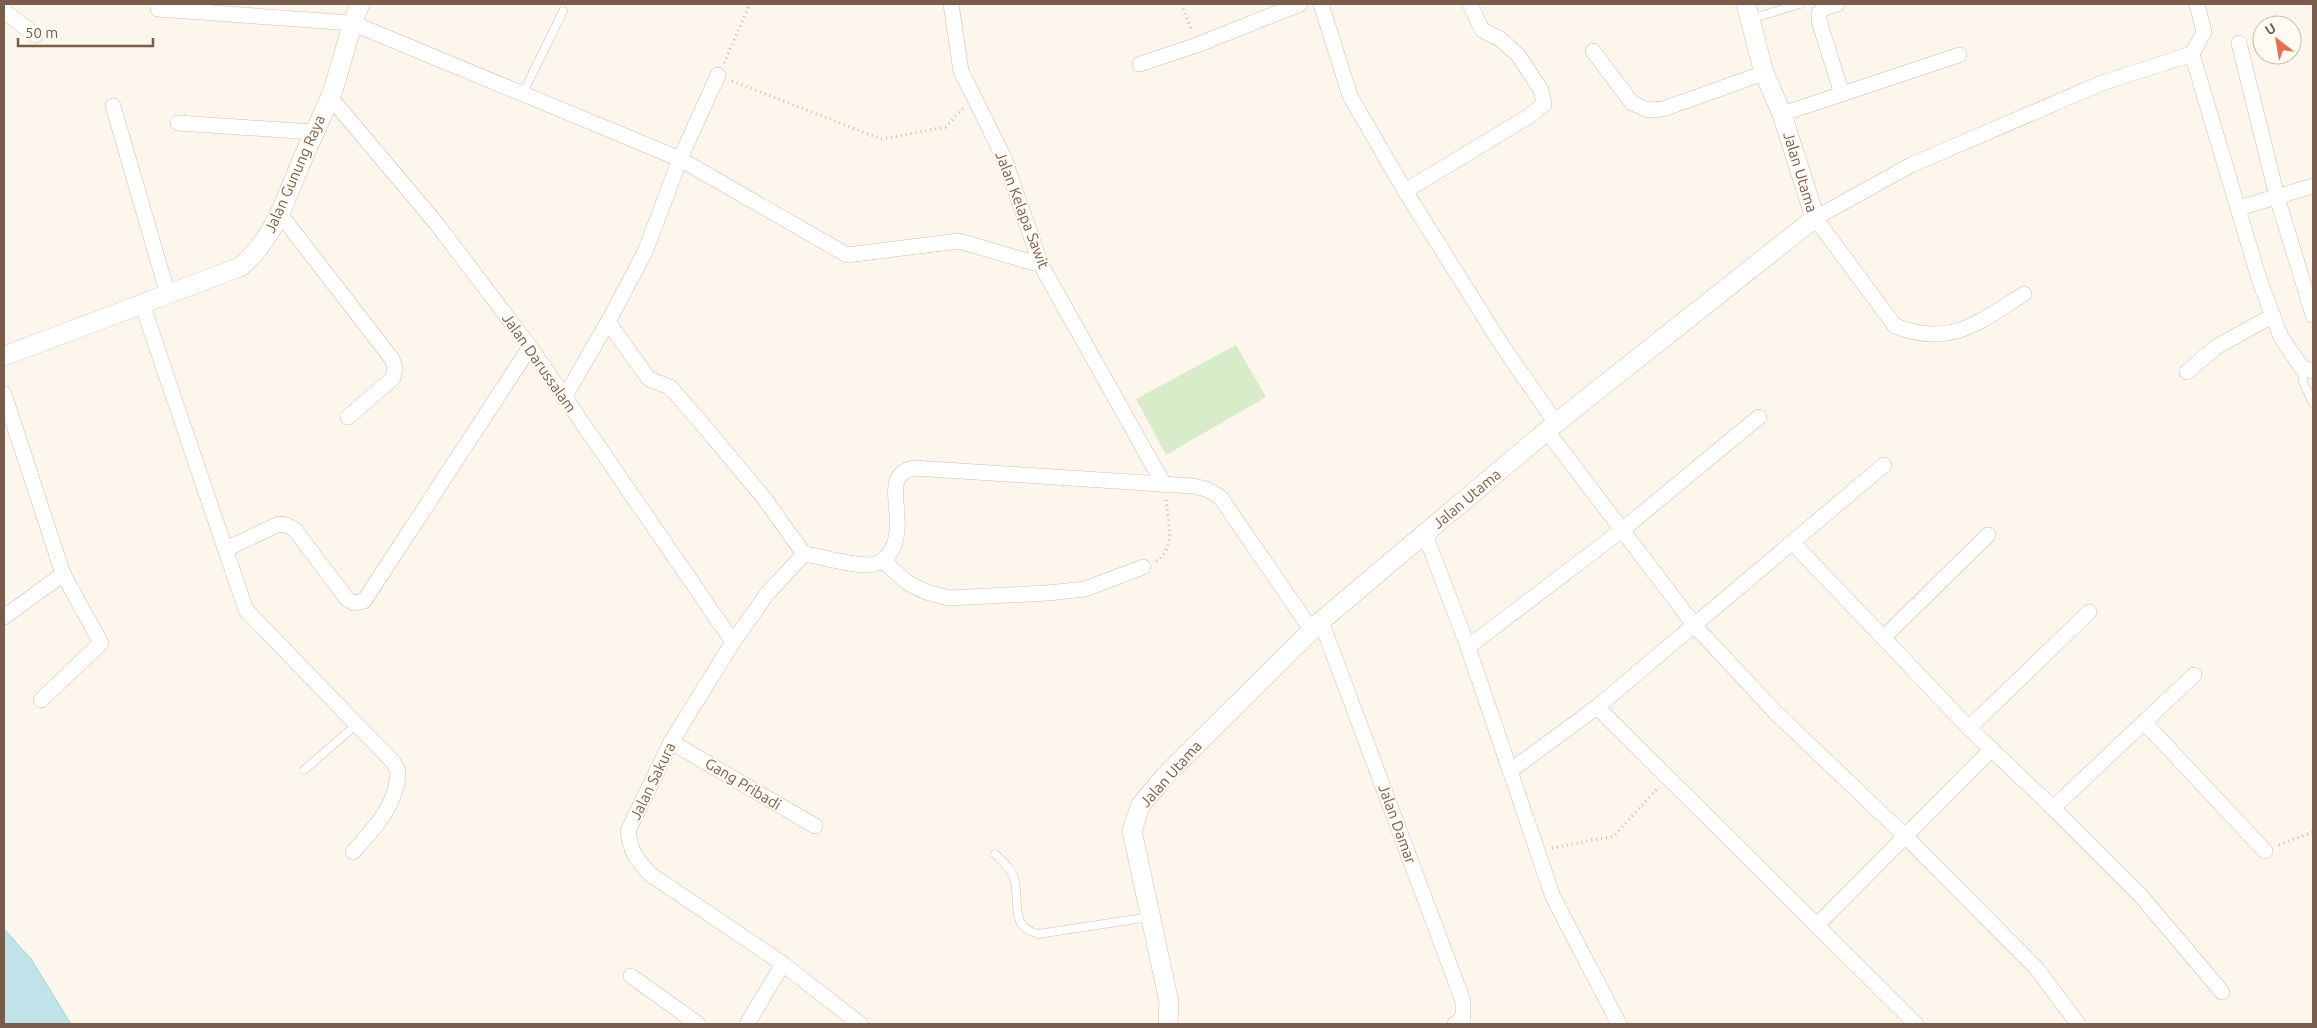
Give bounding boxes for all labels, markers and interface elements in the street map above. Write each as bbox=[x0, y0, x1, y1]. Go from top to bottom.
scale bar bbox=[18, 15, 152, 47]
north arrow bbox=[2252, 15, 2302, 65]
text: U bbox=[2262, 19, 2279, 38]
text: 50 m bbox=[25, 24, 58, 41]
street label: Jalan Gunung Raya bbox=[261, 112, 328, 235]
street label: Jalan Utama bbox=[1780, 130, 1821, 214]
street label: Jalan Kelapa Sawit bbox=[992, 149, 1053, 271]
street label: Jalan Darussalam bbox=[499, 310, 580, 415]
street label: Jalan Utama bbox=[1429, 465, 1504, 532]
street label: Jalan Utama bbox=[1136, 737, 1205, 810]
street label: Jalan Sakura bbox=[627, 739, 679, 822]
street label: Gang Pribadi bbox=[702, 754, 784, 813]
street label: Jalan Damar bbox=[1375, 782, 1420, 866]

